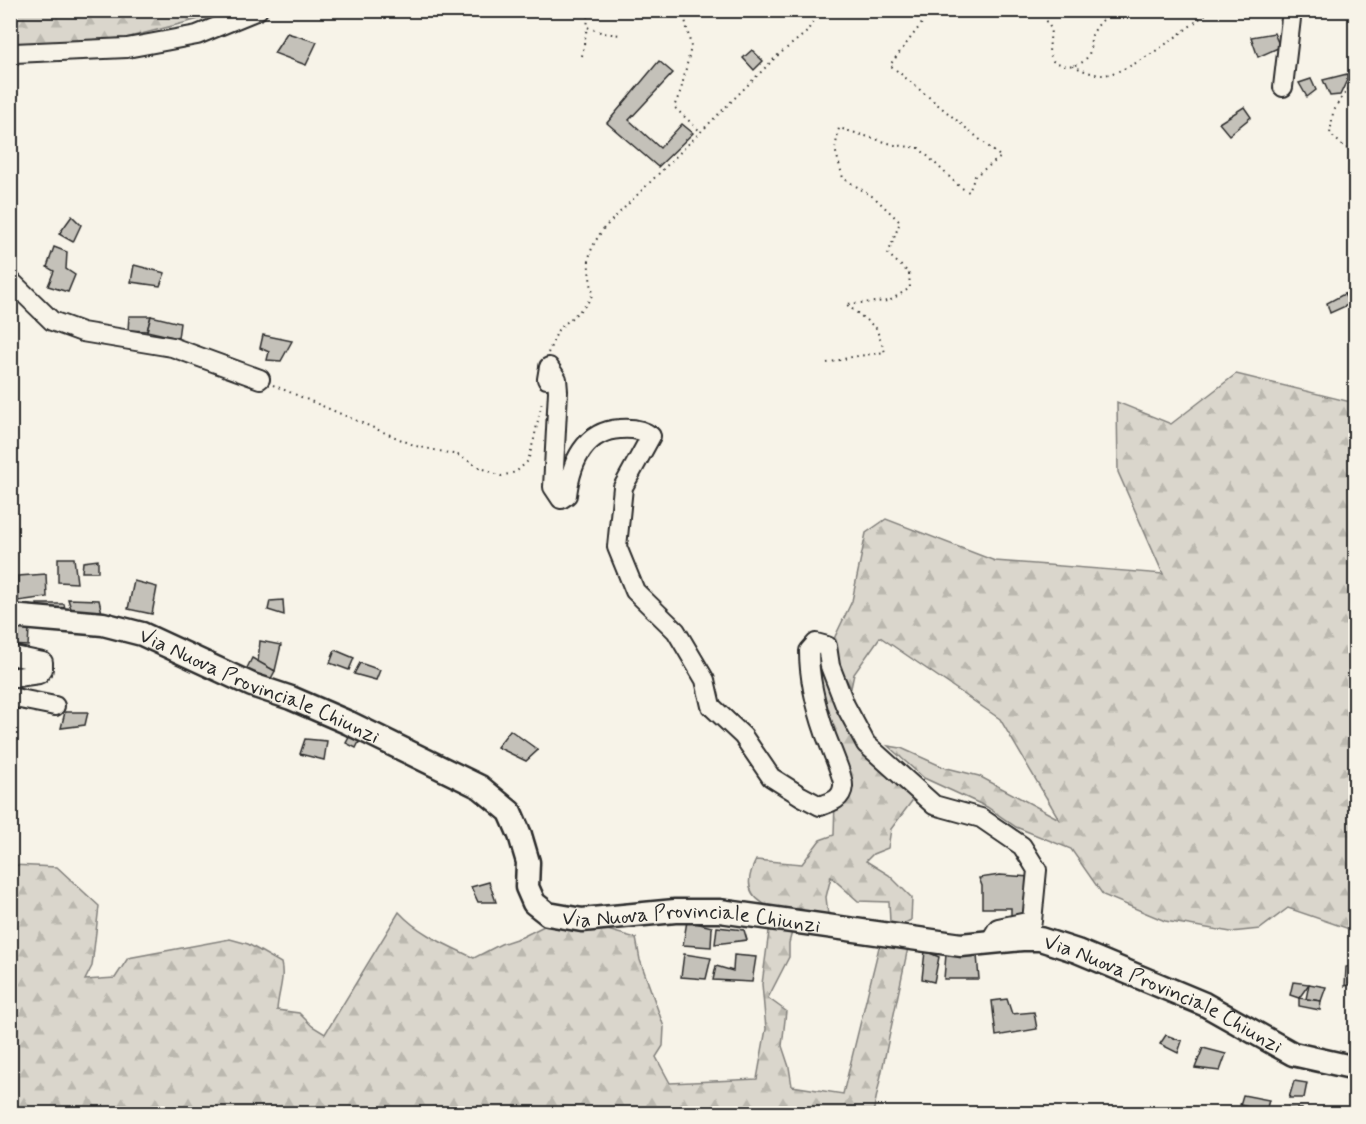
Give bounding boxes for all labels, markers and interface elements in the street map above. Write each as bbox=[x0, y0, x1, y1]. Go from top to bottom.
street label: Via Nuova Provinciale Chiunzi bbox=[134, 622, 384, 751]
street label: Via Nuova Provinciale Chiunzi bbox=[560, 897, 823, 940]
street label: Via Nuova Provinciale Chiunzi bbox=[1040, 928, 1288, 1060]

